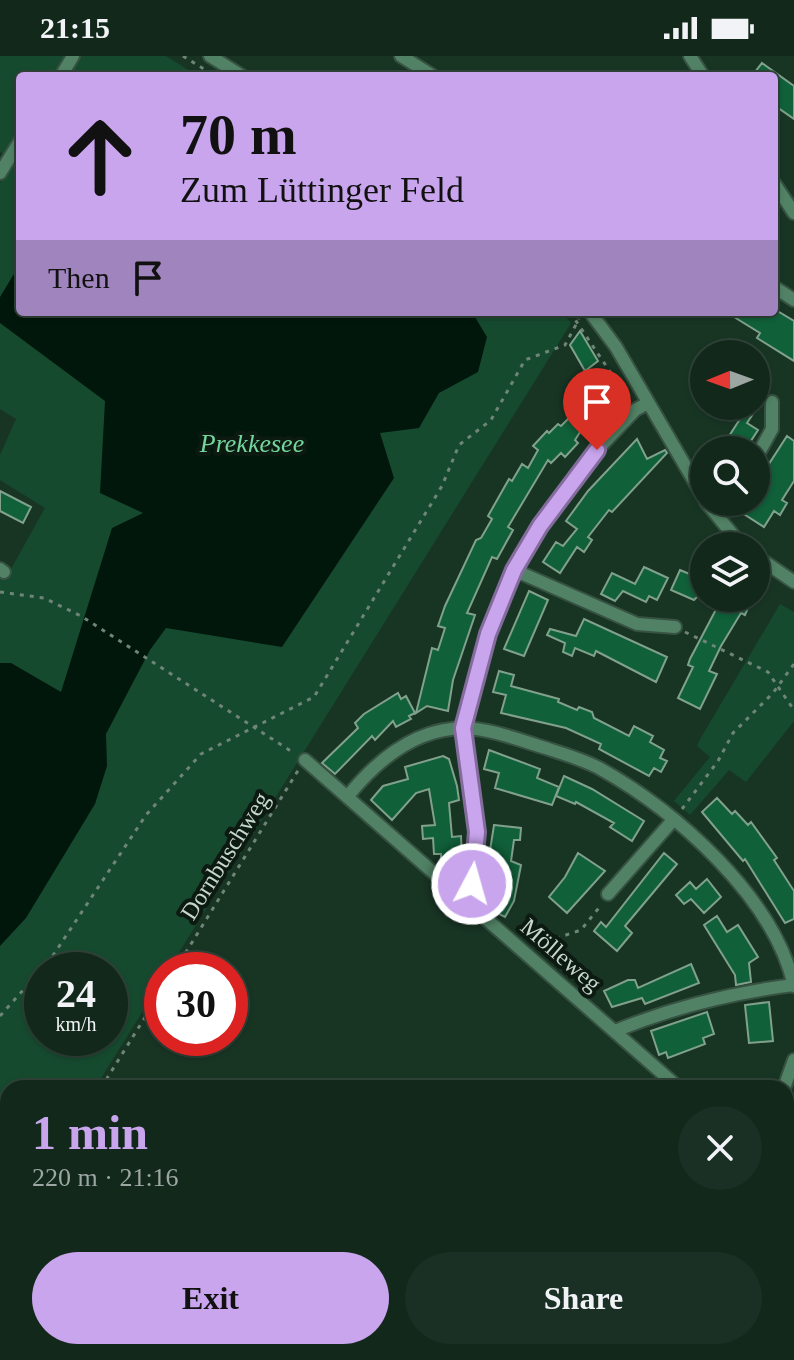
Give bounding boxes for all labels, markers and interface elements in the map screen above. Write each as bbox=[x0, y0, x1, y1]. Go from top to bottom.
text: 21:15 bbox=[40, 11, 110, 44]
icon: ahead bbox=[48, 104, 152, 208]
text: 70 m bbox=[180, 104, 297, 166]
text: Zum Lüttinger Feld bbox=[180, 170, 464, 210]
icon: arrive bbox=[126, 256, 170, 300]
text: Then bbox=[48, 261, 110, 294]
north arrow bbox=[690, 340, 770, 420]
map controls bbox=[690, 340, 770, 612]
pin bbox=[563, 368, 631, 450]
icon: arrive bbox=[575, 380, 619, 424]
water label: Prekkesee bbox=[199, 429, 304, 458]
button: search bbox=[690, 436, 770, 516]
button: layers bbox=[690, 532, 770, 612]
street label: Dornbuschweg bbox=[175, 787, 275, 925]
position arrow bbox=[430, 842, 514, 926]
street label: Mölleweg bbox=[516, 913, 606, 997]
speed limit sign: 30 bbox=[144, 952, 248, 1056]
text: 24 bbox=[56, 971, 96, 1016]
text: km/h bbox=[55, 1013, 97, 1035]
text: 1 min bbox=[32, 1106, 148, 1159]
button: close bbox=[678, 1106, 762, 1190]
text: 220 m · 21:16 bbox=[32, 1163, 179, 1192]
button: Exit bbox=[32, 1252, 389, 1344]
button: Share bbox=[405, 1252, 762, 1344]

